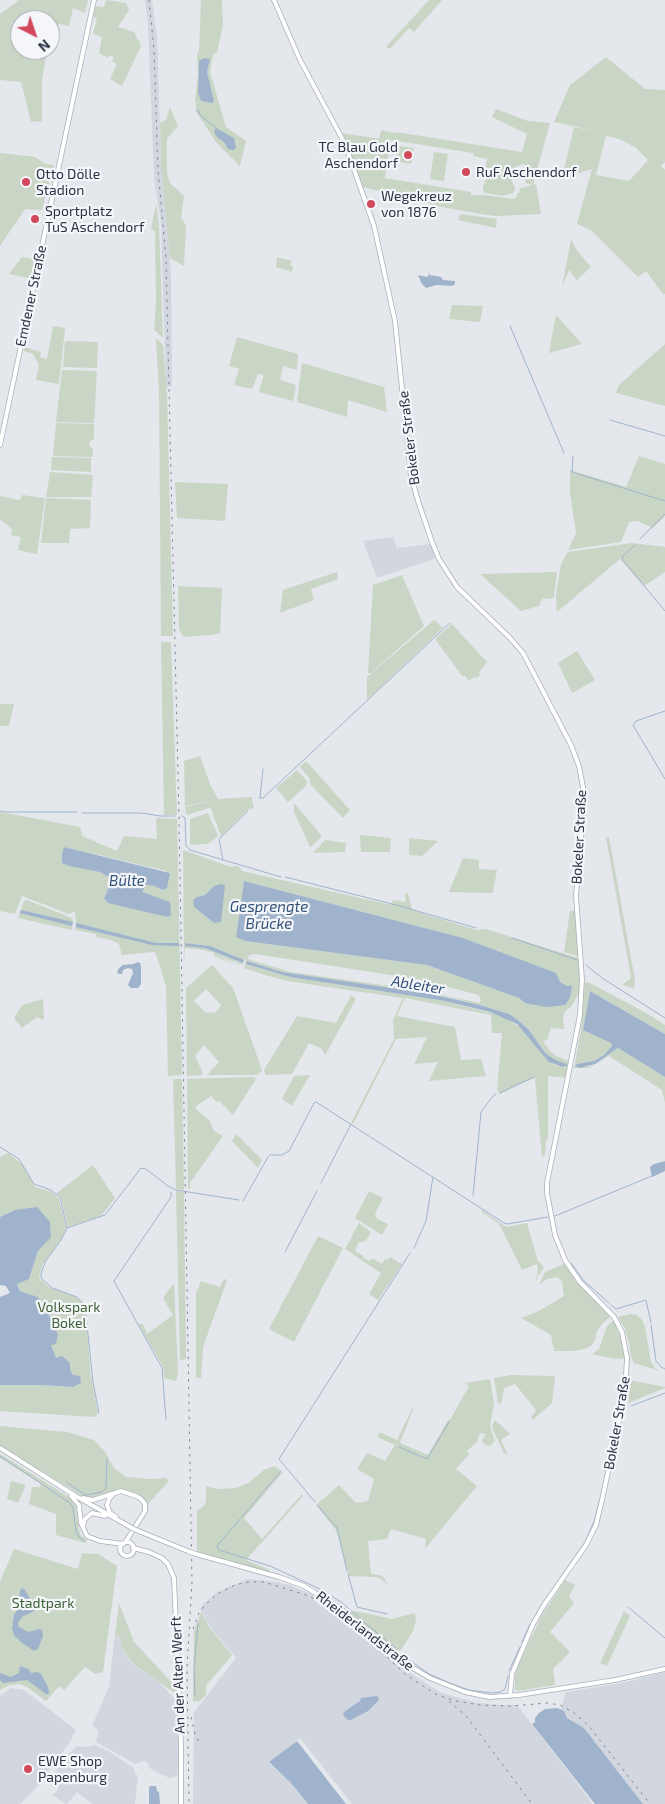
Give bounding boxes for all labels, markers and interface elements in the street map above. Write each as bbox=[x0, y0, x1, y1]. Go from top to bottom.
north arrow bbox=[10, 10, 60, 60]
text: N bbox=[35, 36, 54, 56]
place label: TC Blau Gold Aschendorf bbox=[318, 139, 398, 172]
marker: TC Blau Gold Aschendorf bbox=[402, 149, 414, 161]
place label: RuF Aschendorf bbox=[476, 164, 577, 180]
place label: Otto Dölle Stadion bbox=[36, 166, 100, 198]
marker: RuF Aschendorf bbox=[460, 166, 472, 178]
marker: Otto Dölle Stadion bbox=[20, 176, 32, 188]
place label: Wegekreuz von 1876 bbox=[381, 188, 452, 220]
marker: Wegekreuz von 1876 bbox=[365, 198, 377, 210]
place label: Sportplatz TuS Aschendorf bbox=[45, 203, 144, 236]
marker: Sportplatz TuS Aschendorf bbox=[29, 213, 41, 225]
street label: Emdener Straße bbox=[12, 244, 50, 348]
street label: Bokeler Straße bbox=[395, 390, 423, 486]
street label: Bokeler Straße bbox=[568, 789, 590, 885]
water label: Bülte bbox=[109, 872, 145, 890]
water label: Gesprengte Brücke bbox=[230, 898, 308, 933]
water label: Ableiter bbox=[390, 972, 446, 998]
park label: Volkspark Bokel bbox=[38, 1299, 100, 1331]
street label: Bokeler Straße bbox=[600, 1375, 634, 1471]
street label: Rheiderlandstraße bbox=[313, 1588, 417, 1674]
park label: Stadtpark bbox=[12, 1595, 74, 1611]
street label: An der Alten Werft bbox=[168, 1616, 188, 1734]
place label: EWE Shop Papenburg bbox=[38, 1753, 107, 1785]
marker: EWE Shop Papenburg bbox=[22, 1763, 34, 1775]

